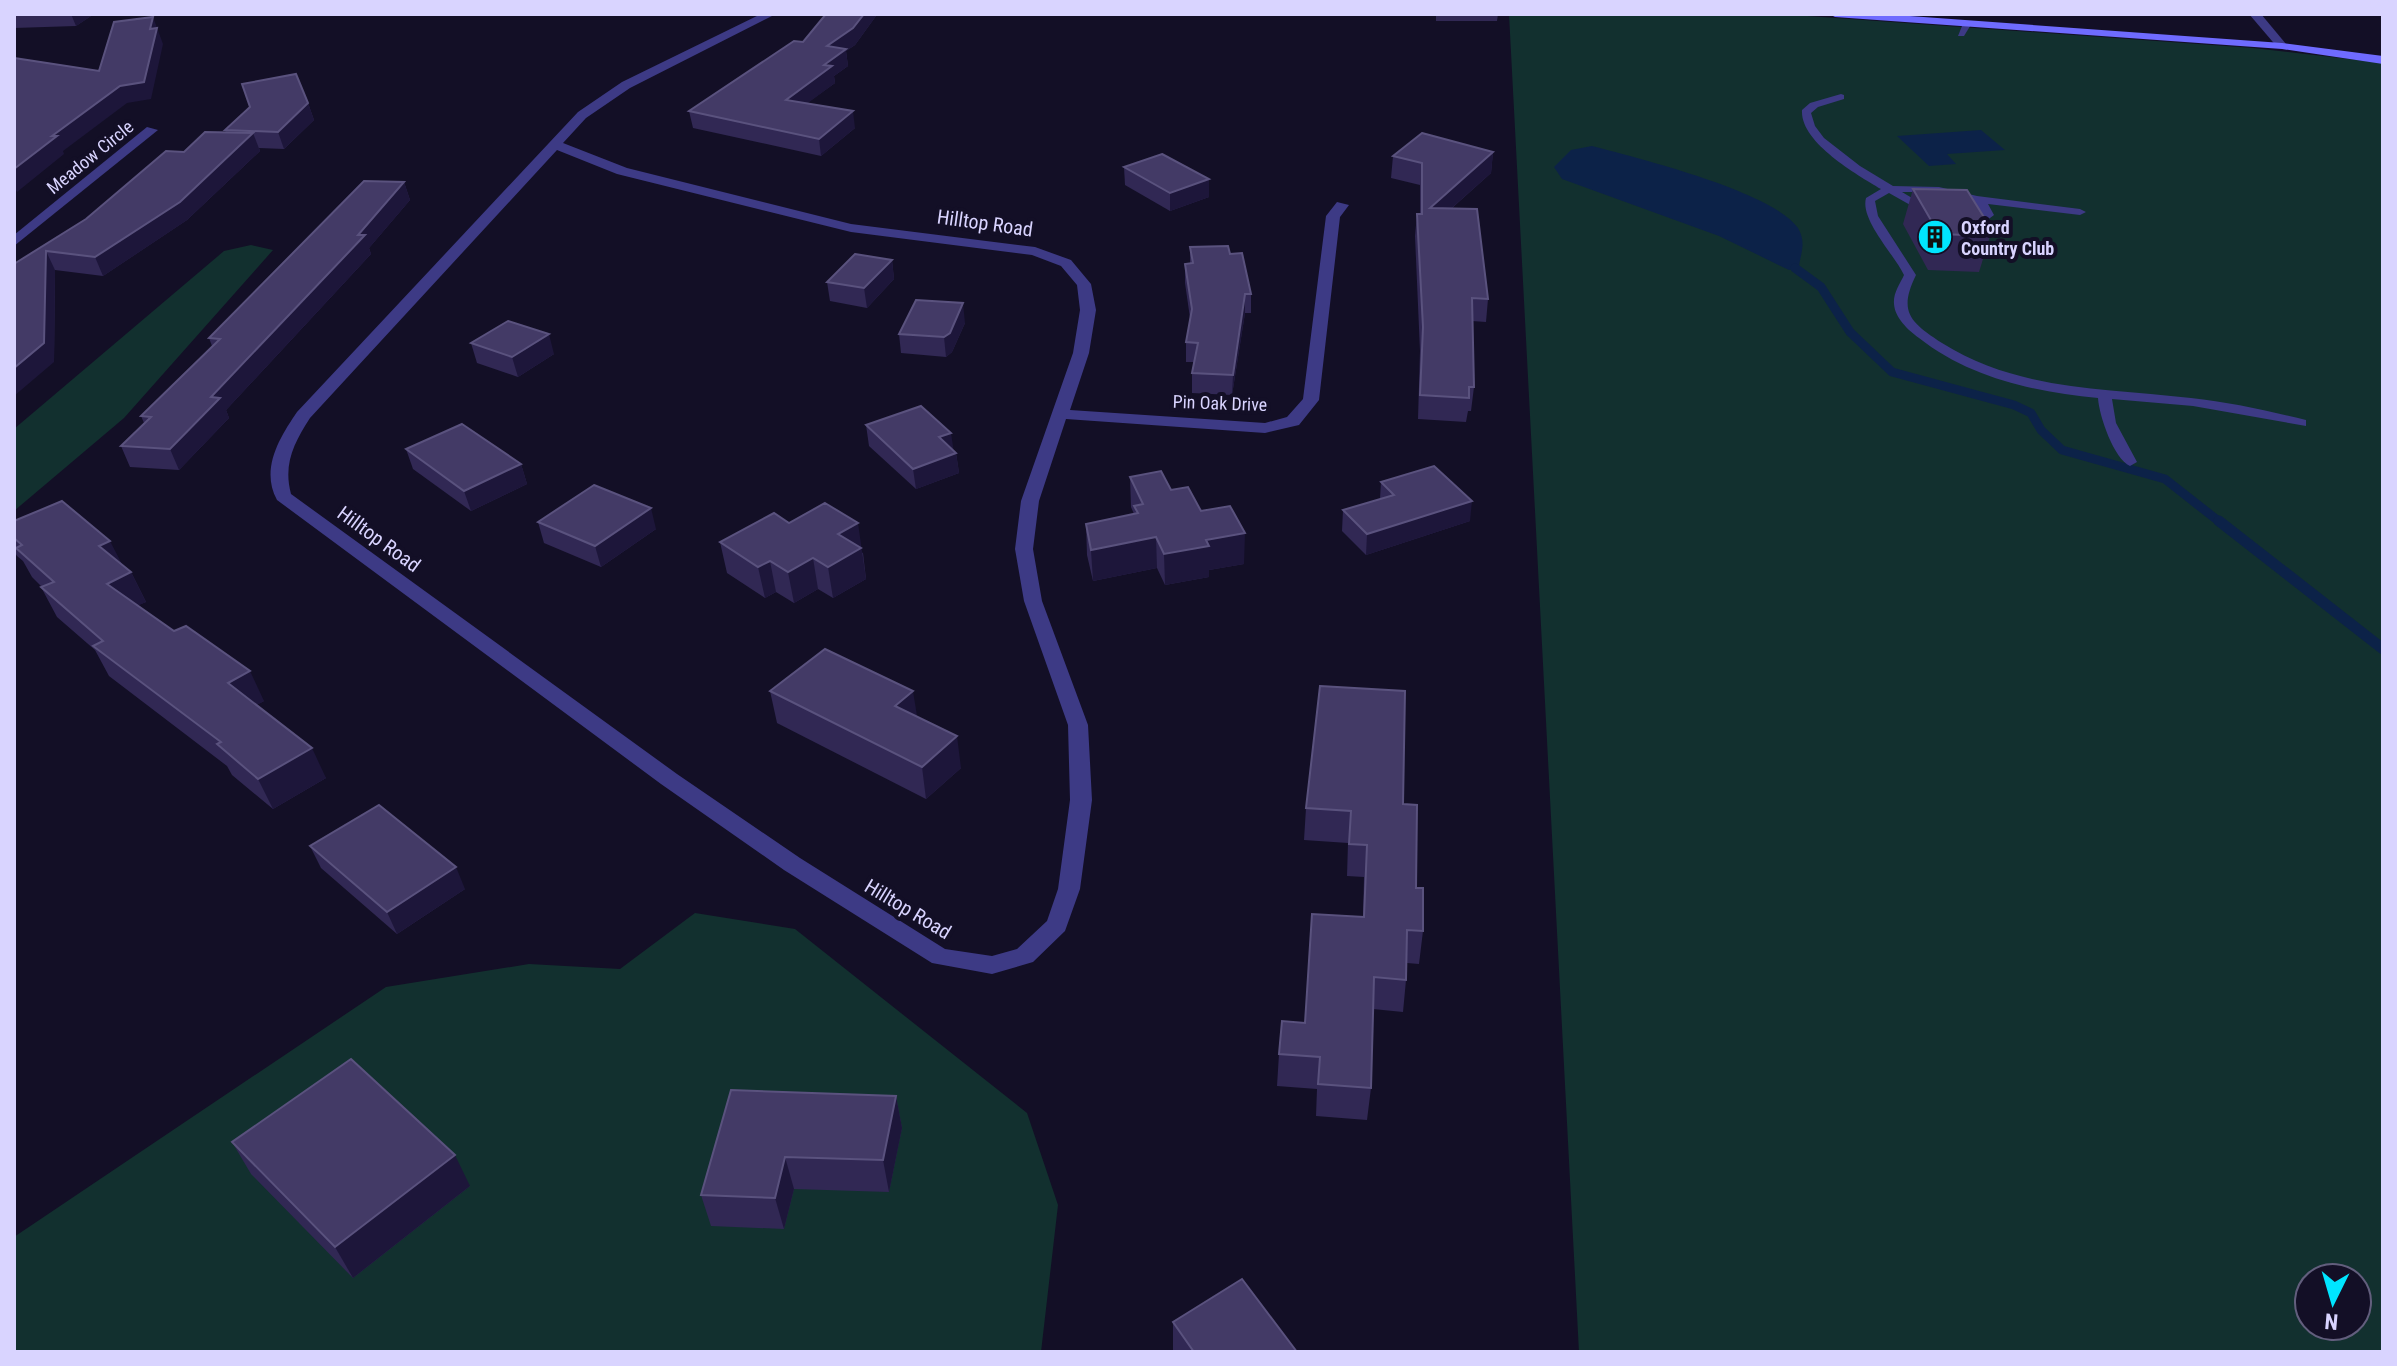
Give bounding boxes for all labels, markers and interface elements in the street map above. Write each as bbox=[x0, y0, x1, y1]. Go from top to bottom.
street label: Meadow Circle bbox=[43, 116, 137, 198]
street label: Hilltop Road bbox=[936, 204, 1034, 242]
place label: Oxford Country Club bbox=[1961, 217, 2054, 259]
building icon: Oxford Country Club bbox=[1916, 218, 1954, 256]
street label: Pin Oak Drive bbox=[1172, 391, 1268, 415]
street label: Hilltop Road bbox=[333, 501, 425, 577]
street label: Hilltop Road bbox=[860, 874, 956, 944]
north arrow bbox=[2293, 1262, 2373, 1342]
text: N bbox=[2323, 1308, 2339, 1334]

